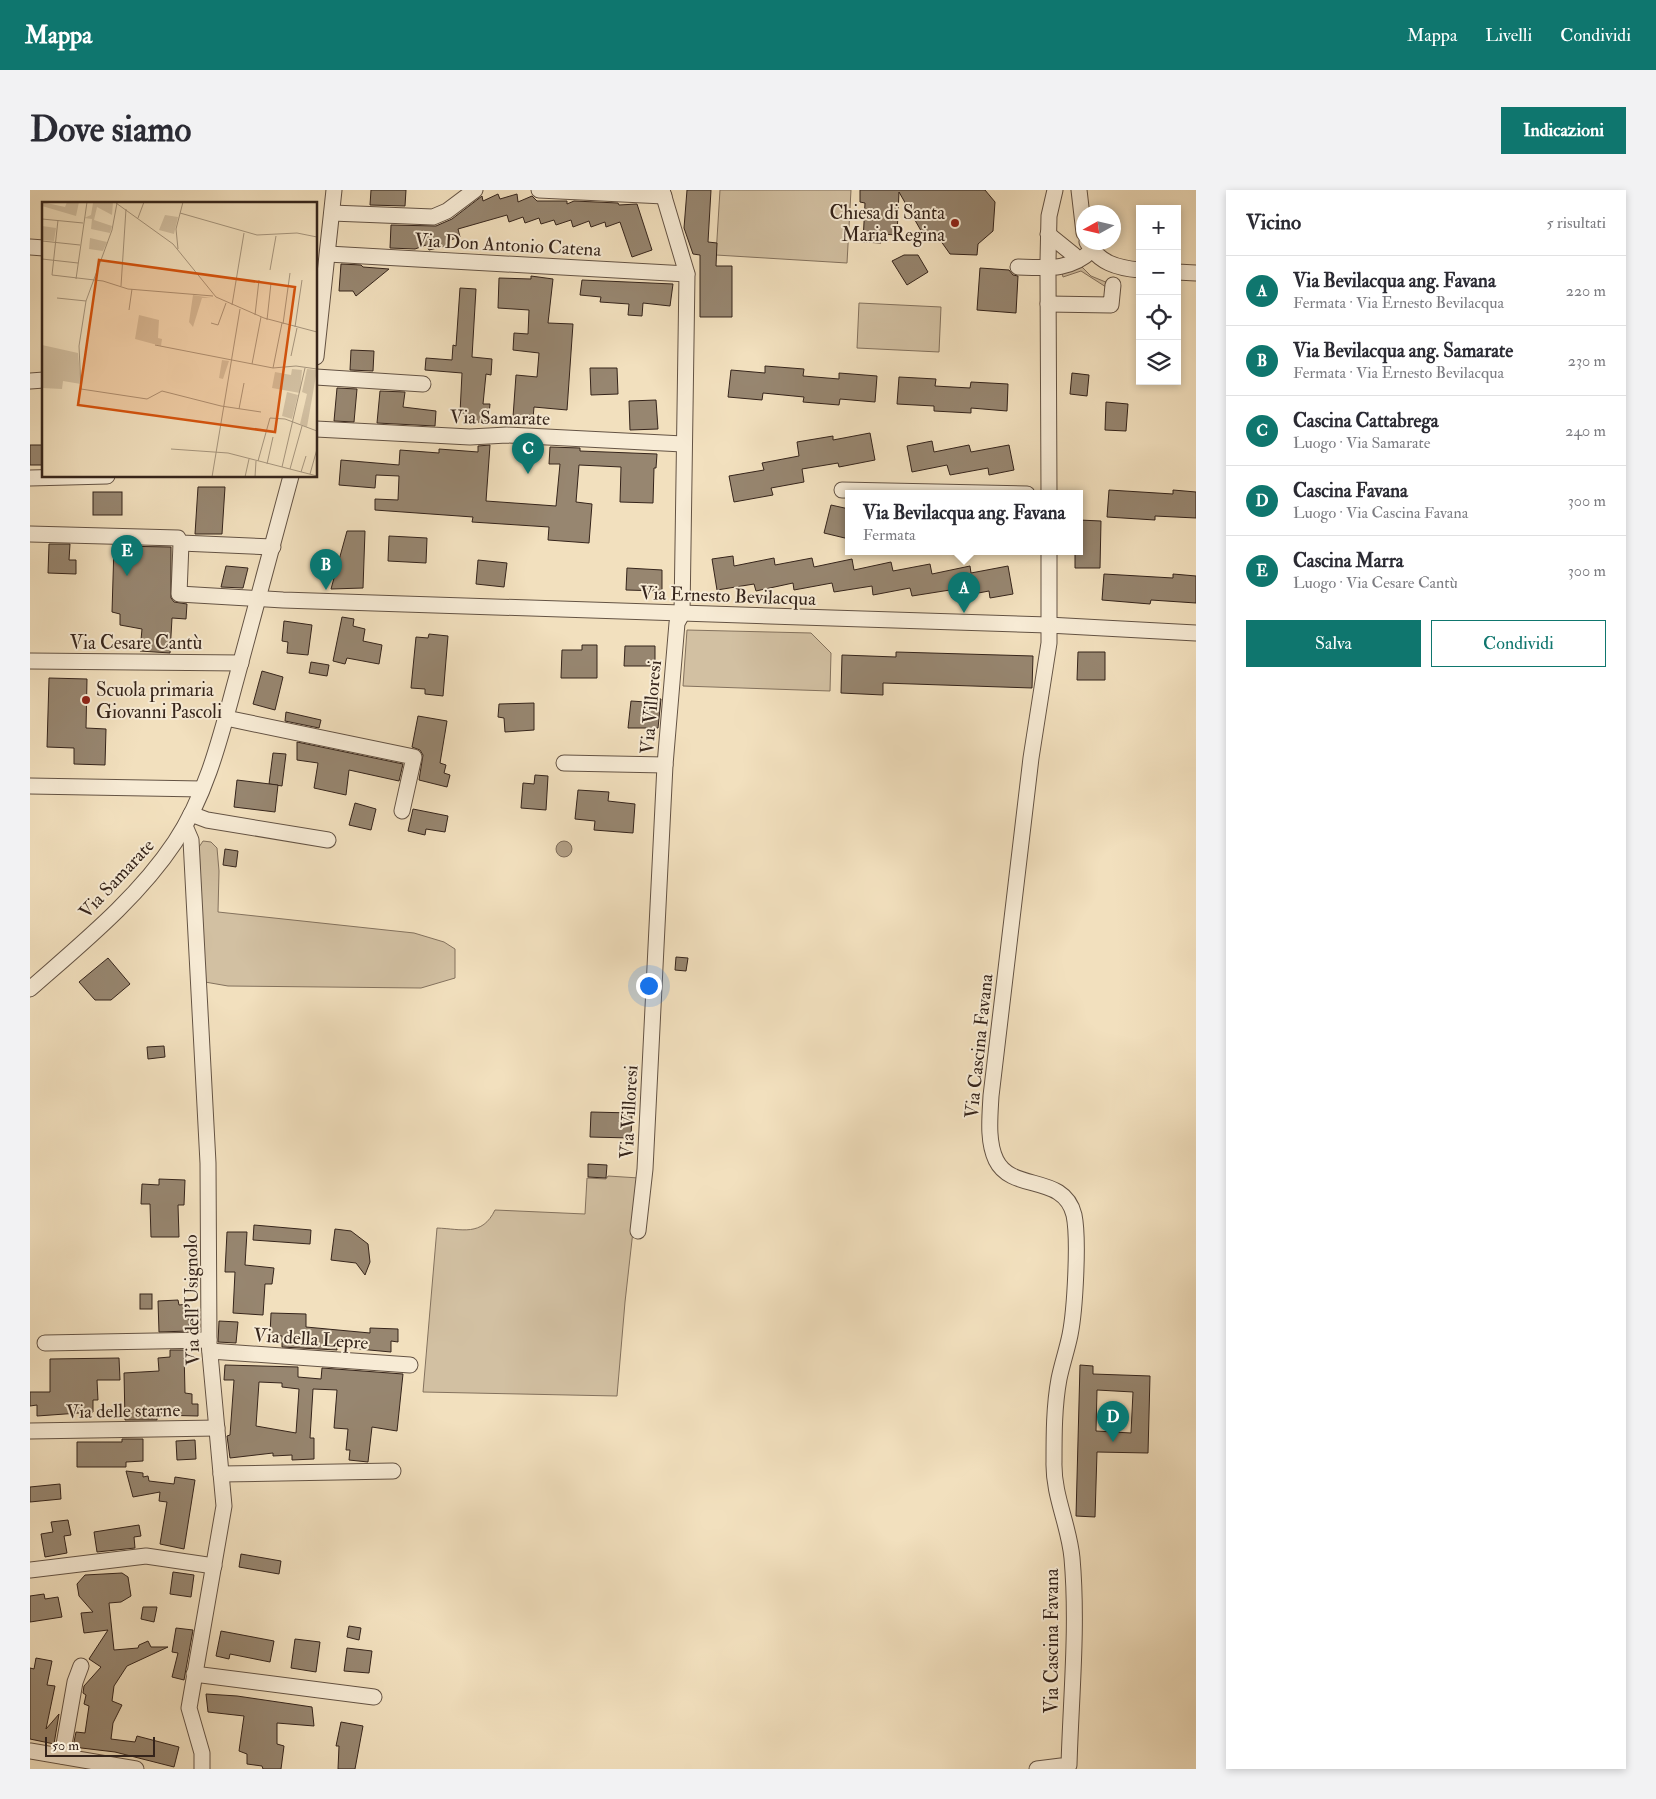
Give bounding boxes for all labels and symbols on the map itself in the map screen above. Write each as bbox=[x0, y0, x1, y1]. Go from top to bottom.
place label: Chiesa di Santa Maria Regina bbox=[829, 201, 945, 247]
inset map bbox=[42, 202, 318, 478]
north arrow bbox=[1076, 205, 1121, 250]
marker: Chiesa di Santa Maria Regina bbox=[949, 217, 961, 229]
street label: Via Don Antonio Catena bbox=[414, 228, 602, 262]
street label: Via Samarate bbox=[450, 405, 550, 431]
pin: C bbox=[512, 433, 544, 474]
pin: E bbox=[111, 535, 143, 576]
pin: B bbox=[310, 549, 342, 590]
pin: A bbox=[948, 572, 980, 613]
street label: Via Ernesto Bevilacqua bbox=[640, 581, 816, 611]
street label: Via Cesare Cantù bbox=[70, 631, 203, 655]
street label: Via Villoresi bbox=[635, 659, 667, 755]
place label: Scuola primaria Giovanni Pascoli bbox=[96, 678, 222, 724]
marker: Scuola primaria Giovanni Pascoli bbox=[80, 694, 92, 706]
street label: Via Samarate bbox=[74, 834, 160, 923]
street label: Via Cascina Favana bbox=[959, 972, 999, 1120]
your location bbox=[636, 973, 662, 999]
street label: Via Villoresi bbox=[615, 1064, 643, 1160]
street label: Via dell'Usignolo bbox=[179, 1234, 205, 1366]
street label: Via della Lepre bbox=[253, 1323, 369, 1356]
street label: Via delle starne bbox=[66, 1398, 180, 1424]
pin: D bbox=[1097, 1401, 1129, 1442]
street label: Via Cascina Favana bbox=[1040, 1568, 1064, 1714]
scale bar bbox=[45, 1734, 155, 1757]

